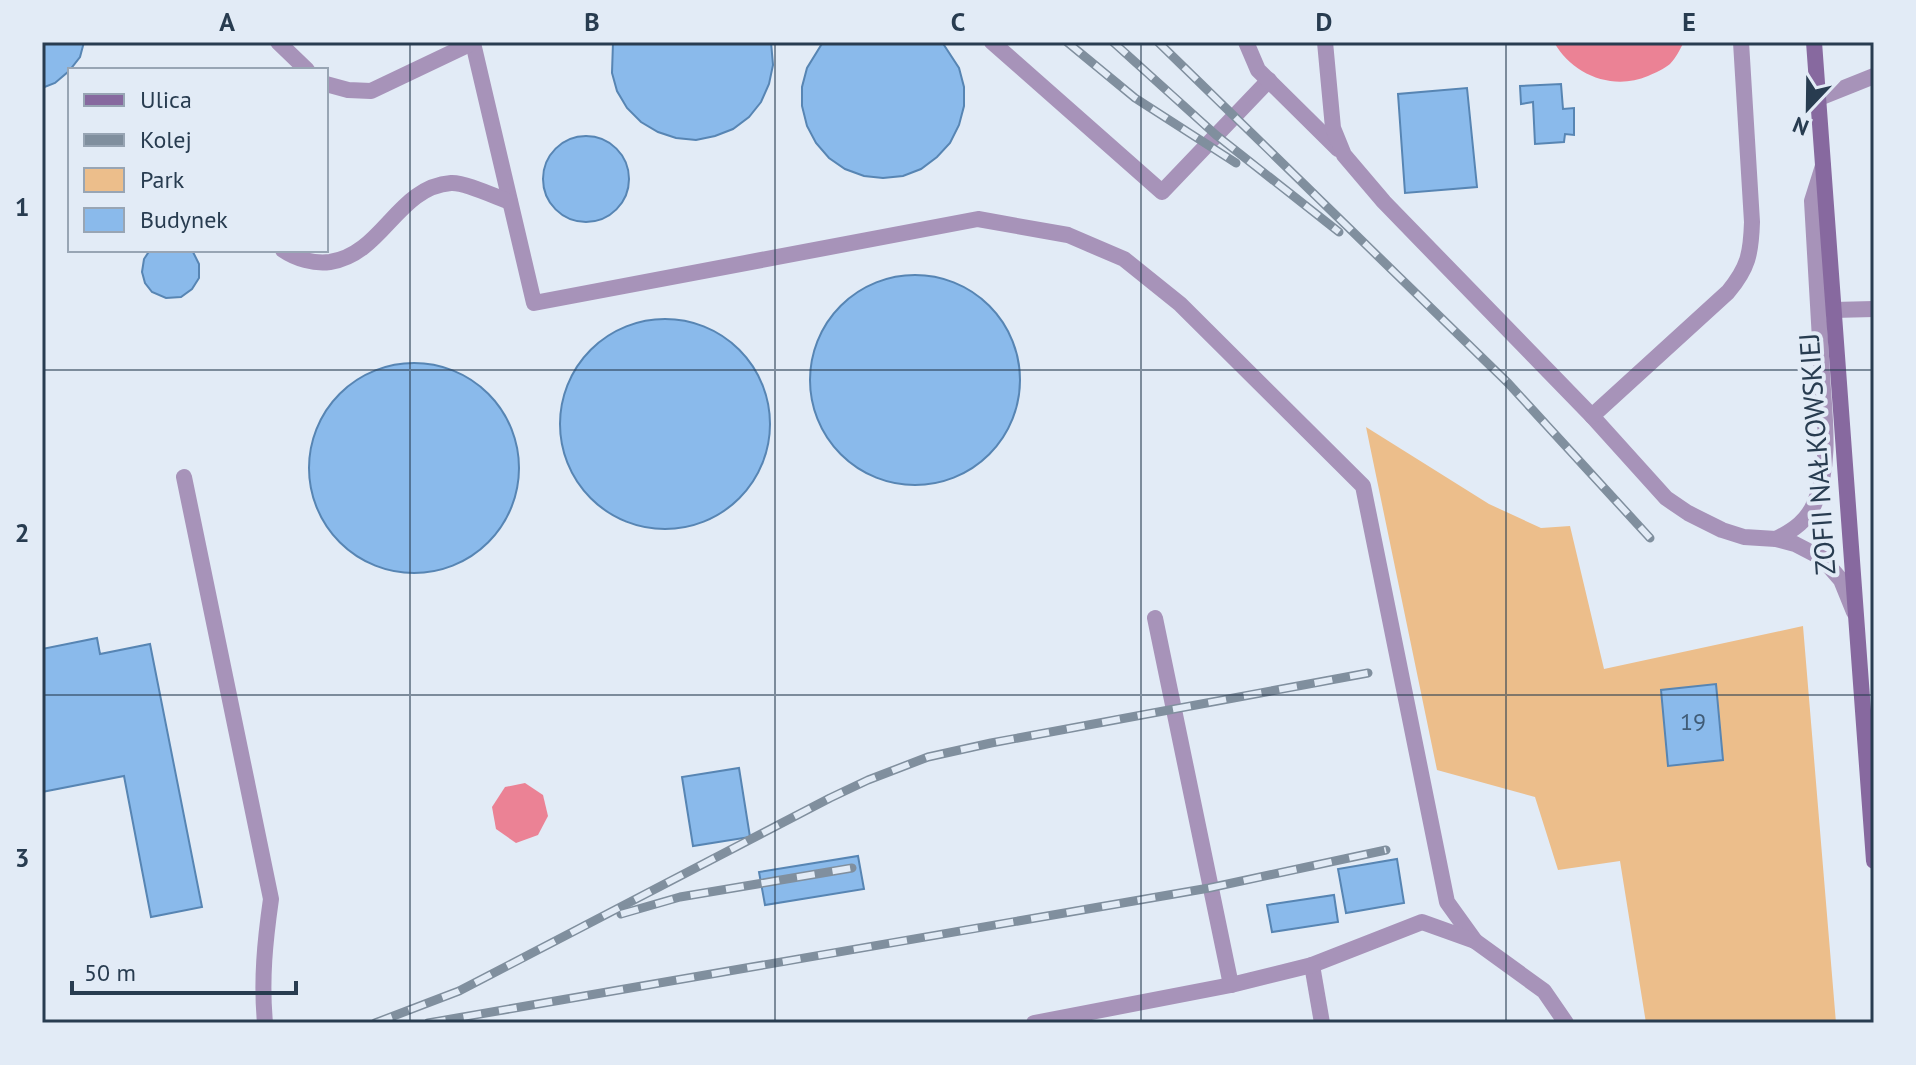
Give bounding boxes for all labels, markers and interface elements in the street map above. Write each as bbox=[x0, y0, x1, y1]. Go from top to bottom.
text: A bbox=[219, 5, 235, 38]
text: B bbox=[584, 5, 600, 38]
text: C bbox=[951, 5, 965, 38]
text: D bbox=[1316, 5, 1332, 38]
text: E bbox=[1682, 5, 1696, 38]
legend bbox=[68, 68, 328, 252]
north arrow bbox=[1768, 68, 1848, 148]
text: Ulica bbox=[140, 84, 192, 115]
text: N bbox=[1789, 111, 1812, 142]
text: Kolej bbox=[140, 124, 192, 155]
text: Park bbox=[140, 164, 185, 195]
text: 1 bbox=[15, 190, 29, 223]
text: Budynek bbox=[140, 204, 228, 235]
street label: ZOFII NAŁKOWSKIEJ bbox=[1790, 332, 1843, 576]
text: 2 bbox=[15, 516, 29, 549]
house number: 19 bbox=[1680, 706, 1706, 737]
text: 3 bbox=[15, 841, 29, 874]
scale bar bbox=[72, 945, 296, 995]
text: 50 m bbox=[84, 957, 136, 988]

